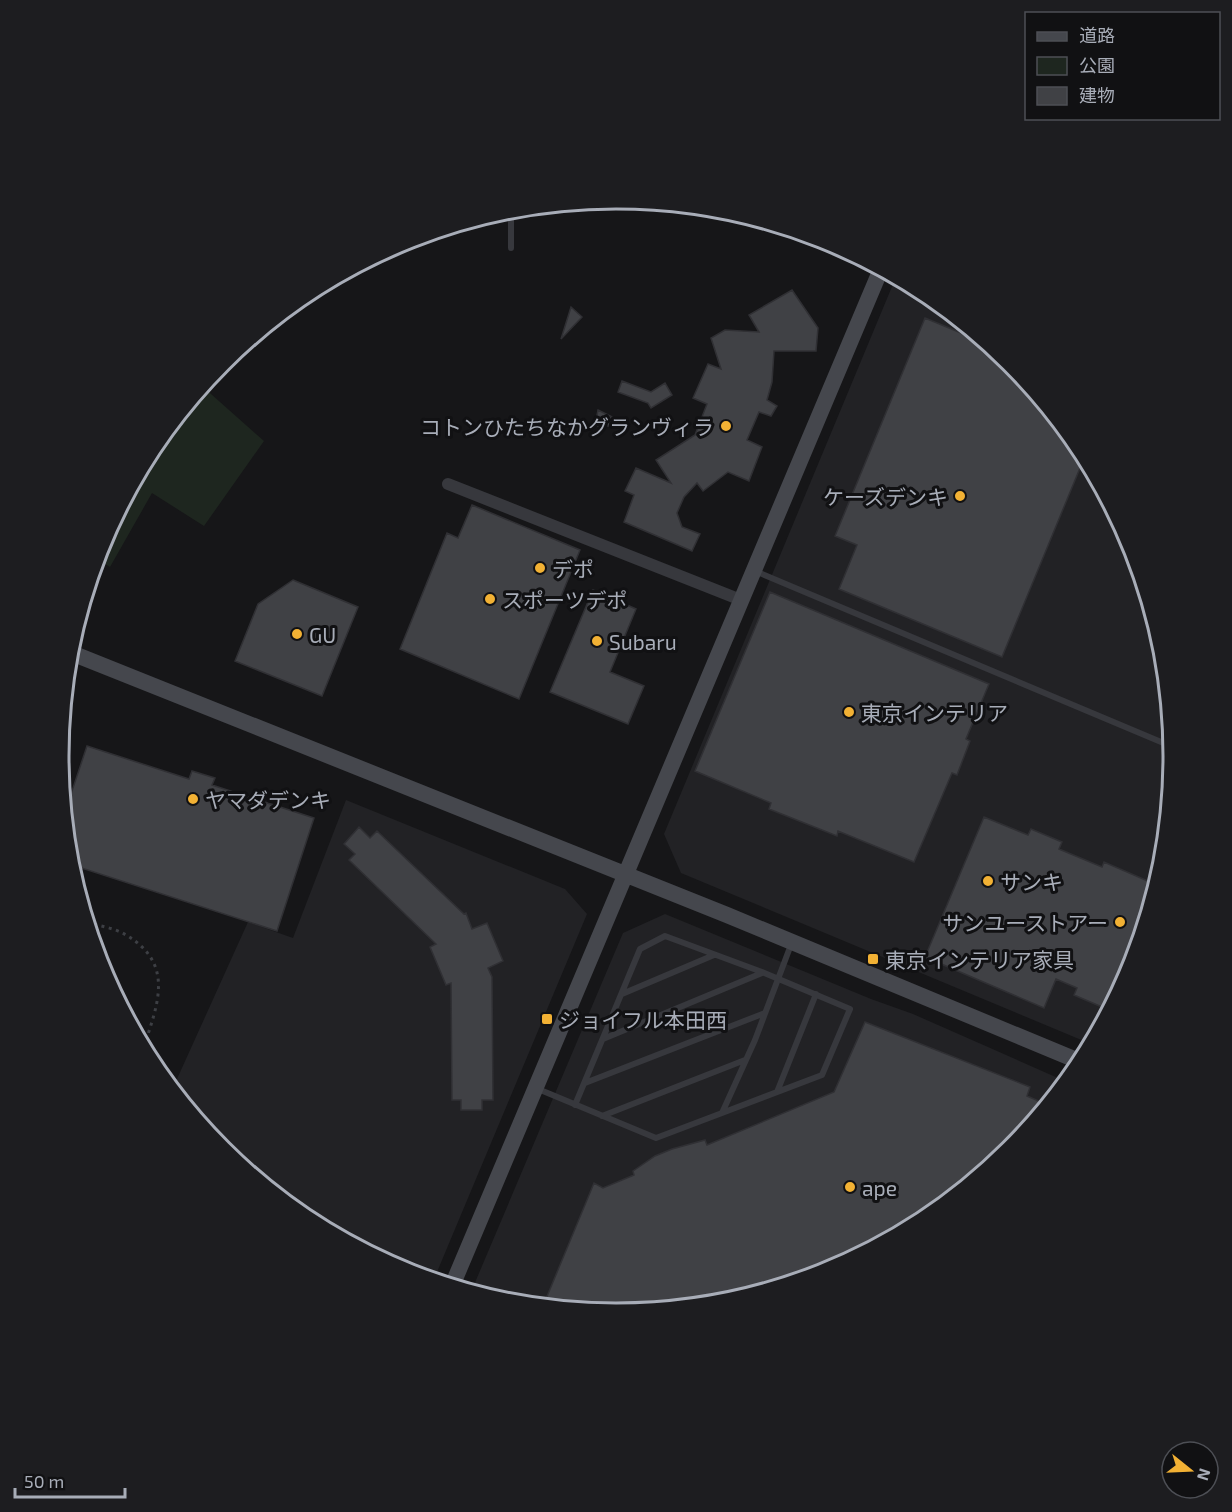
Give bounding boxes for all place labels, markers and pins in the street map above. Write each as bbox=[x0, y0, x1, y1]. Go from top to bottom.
place label: コトンひたちなかグランヴィラ bbox=[420, 414, 714, 439]
marker: コトンひたちなかグランヴィラ bbox=[719, 419, 733, 433]
place label: ケーズデンキ bbox=[823, 484, 948, 509]
marker: ケーズデンキ bbox=[953, 489, 967, 503]
place label: デポ bbox=[552, 556, 594, 581]
marker: デポ bbox=[533, 561, 547, 575]
place label: スポーツデポ bbox=[502, 587, 628, 612]
marker: スポーツデポ bbox=[483, 592, 497, 606]
place label: GU bbox=[309, 622, 336, 647]
marker: GU bbox=[290, 627, 304, 641]
place label: Subaru bbox=[609, 629, 677, 654]
marker: Subaru bbox=[590, 634, 604, 648]
place label: 東京インテリア bbox=[861, 700, 1008, 725]
marker: 東京インテリア bbox=[842, 705, 856, 719]
place label: ヤマダデンキ bbox=[205, 787, 331, 812]
marker: ヤマダデンキ bbox=[186, 792, 200, 806]
place label: サンキ bbox=[1000, 869, 1063, 894]
marker: サンキ bbox=[981, 874, 995, 888]
place label: サンユーストアー bbox=[942, 910, 1108, 935]
marker: サンユーストアー bbox=[1113, 915, 1127, 929]
place label: 東京インテリア家具 bbox=[885, 947, 1074, 972]
marker: 東京インテリア家具 bbox=[866, 952, 880, 966]
place label: ジョイフル本田西 bbox=[559, 1007, 727, 1032]
marker: ジョイフル本田西 bbox=[540, 1012, 554, 1026]
place label: ape bbox=[862, 1175, 897, 1200]
marker: ape bbox=[843, 1180, 857, 1194]

